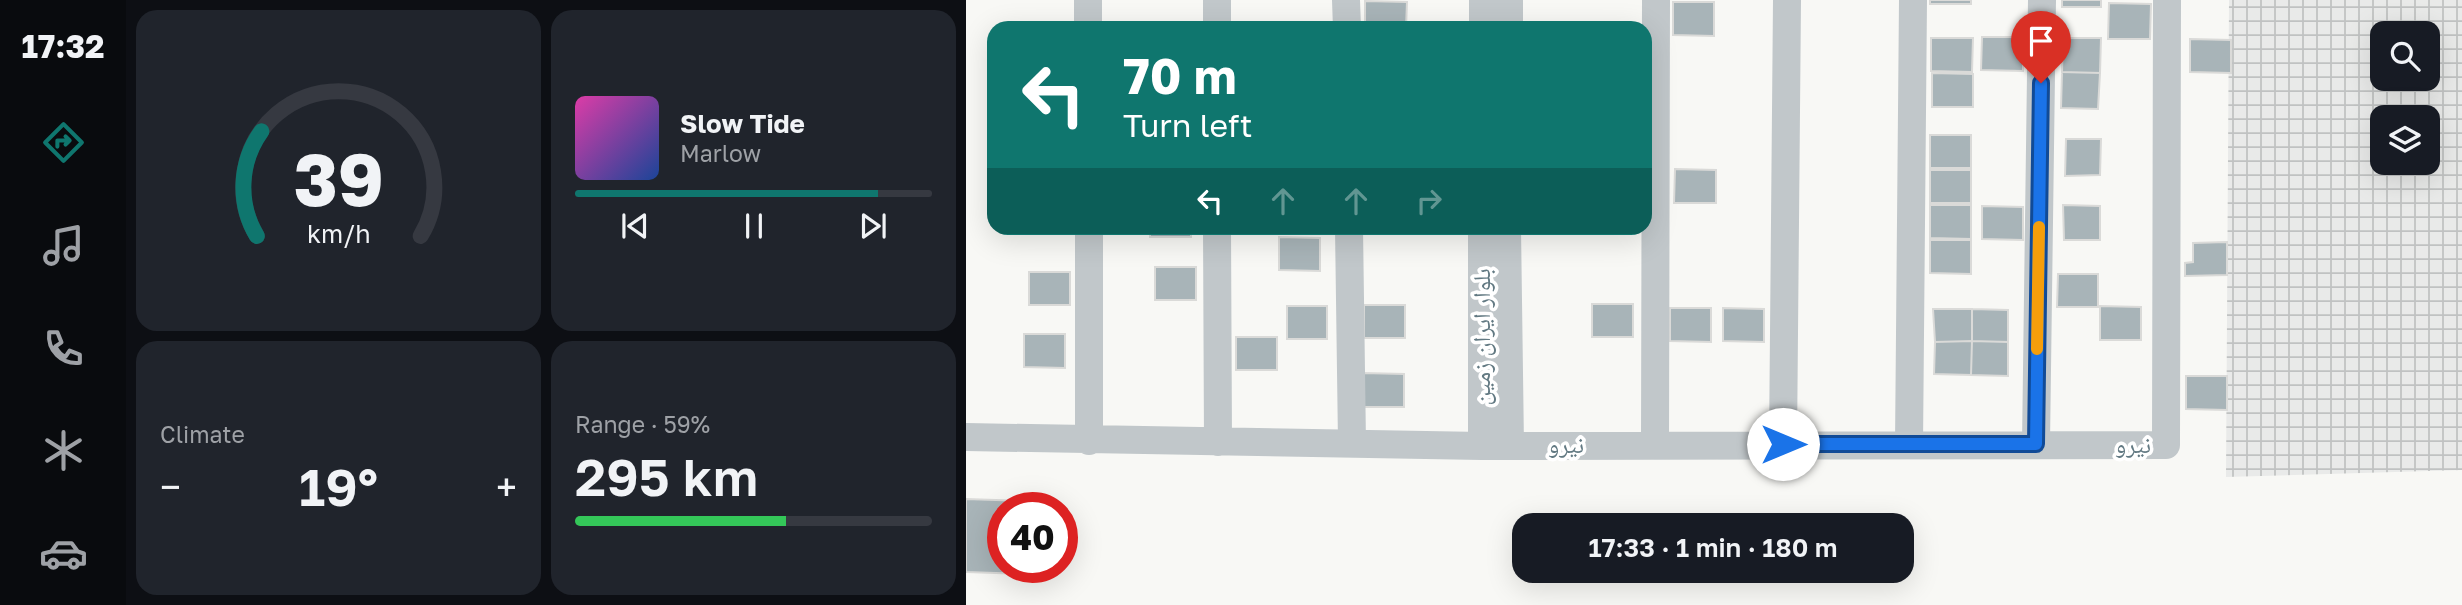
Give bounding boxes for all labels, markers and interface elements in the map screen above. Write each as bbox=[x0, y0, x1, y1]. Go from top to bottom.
pin bbox=[2011, 11, 2071, 83]
map controls bbox=[2370, 21, 2440, 175]
button: search bbox=[2370, 21, 2440, 91]
icon: arrive bbox=[2022, 22, 2060, 60]
text: 17:32 bbox=[21, 27, 105, 65]
text: 70 m bbox=[1123, 46, 1237, 105]
icon: left bbox=[1008, 49, 1099, 140]
button: layers bbox=[2370, 105, 2440, 175]
text: Turn left bbox=[1123, 106, 1252, 144]
text: Slow Tide bbox=[680, 108, 805, 139]
icon: directions bbox=[39, 118, 88, 167]
text: 39 bbox=[293, 136, 384, 223]
text: Marlow bbox=[680, 139, 761, 167]
icon: left bbox=[1191, 182, 1229, 220]
icon: ahead bbox=[1264, 182, 1302, 220]
icon: ahead bbox=[1337, 182, 1375, 220]
icon: right bbox=[1410, 182, 1448, 220]
icon: previous bbox=[616, 207, 654, 245]
icon: pause bbox=[735, 207, 773, 245]
icon: next bbox=[854, 207, 892, 245]
text: km/h bbox=[307, 218, 370, 249]
icon: music bbox=[39, 221, 88, 270]
street label: بلوار ایران زمین bbox=[1466, 269, 1496, 406]
icon: phone bbox=[39, 324, 88, 373]
position arrow bbox=[1746, 407, 1820, 481]
text: Range · 59% bbox=[575, 410, 710, 438]
text: Climate bbox=[160, 420, 245, 448]
icon: climate bbox=[39, 426, 88, 475]
street label: نیرو bbox=[1548, 429, 1584, 458]
street label: نیرو bbox=[2115, 429, 2151, 458]
text: 295 km bbox=[575, 445, 758, 507]
text: 19° bbox=[299, 455, 378, 517]
text: − bbox=[160, 464, 181, 509]
text: + bbox=[496, 464, 517, 509]
speed limit sign: 40 bbox=[987, 492, 1078, 583]
icon: car bbox=[39, 529, 88, 578]
text: 17:33 · 1 min · 180 m bbox=[1588, 532, 1838, 563]

